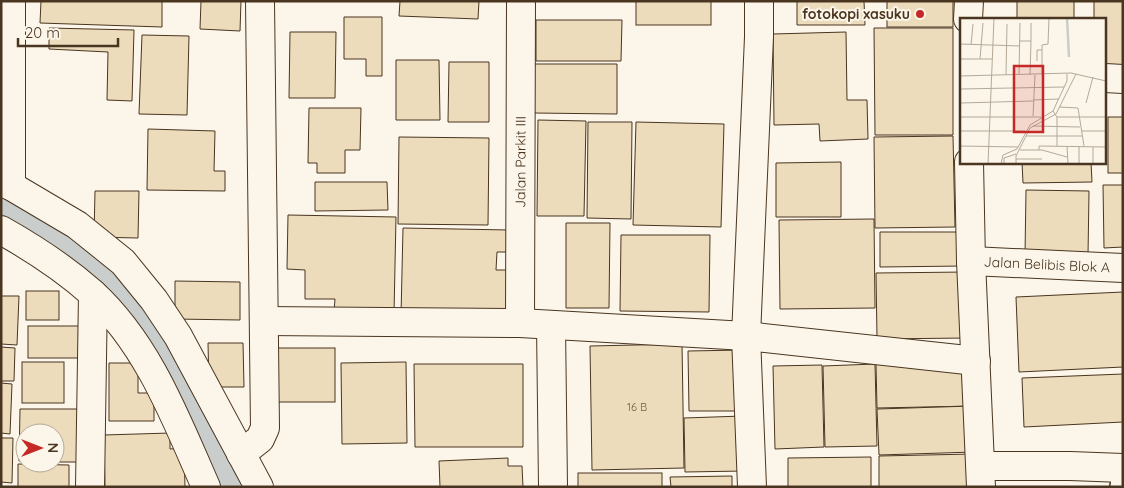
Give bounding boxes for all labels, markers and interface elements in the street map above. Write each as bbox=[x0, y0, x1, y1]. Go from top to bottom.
place label: fotokopi xasuku bbox=[802, 5, 910, 23]
marker: fotokopi xasuku bbox=[914, 8, 926, 20]
scale bar bbox=[18, 15, 118, 47]
inset map bbox=[960, 18, 1106, 164]
text: 20 m bbox=[25, 23, 60, 42]
street label: Jalan Parkit III bbox=[511, 116, 530, 208]
street label: Jalan Belibis Blok A bbox=[983, 253, 1110, 276]
house number: 16 B bbox=[627, 400, 647, 414]
north arrow bbox=[15, 423, 65, 473]
text: N bbox=[44, 443, 62, 453]

